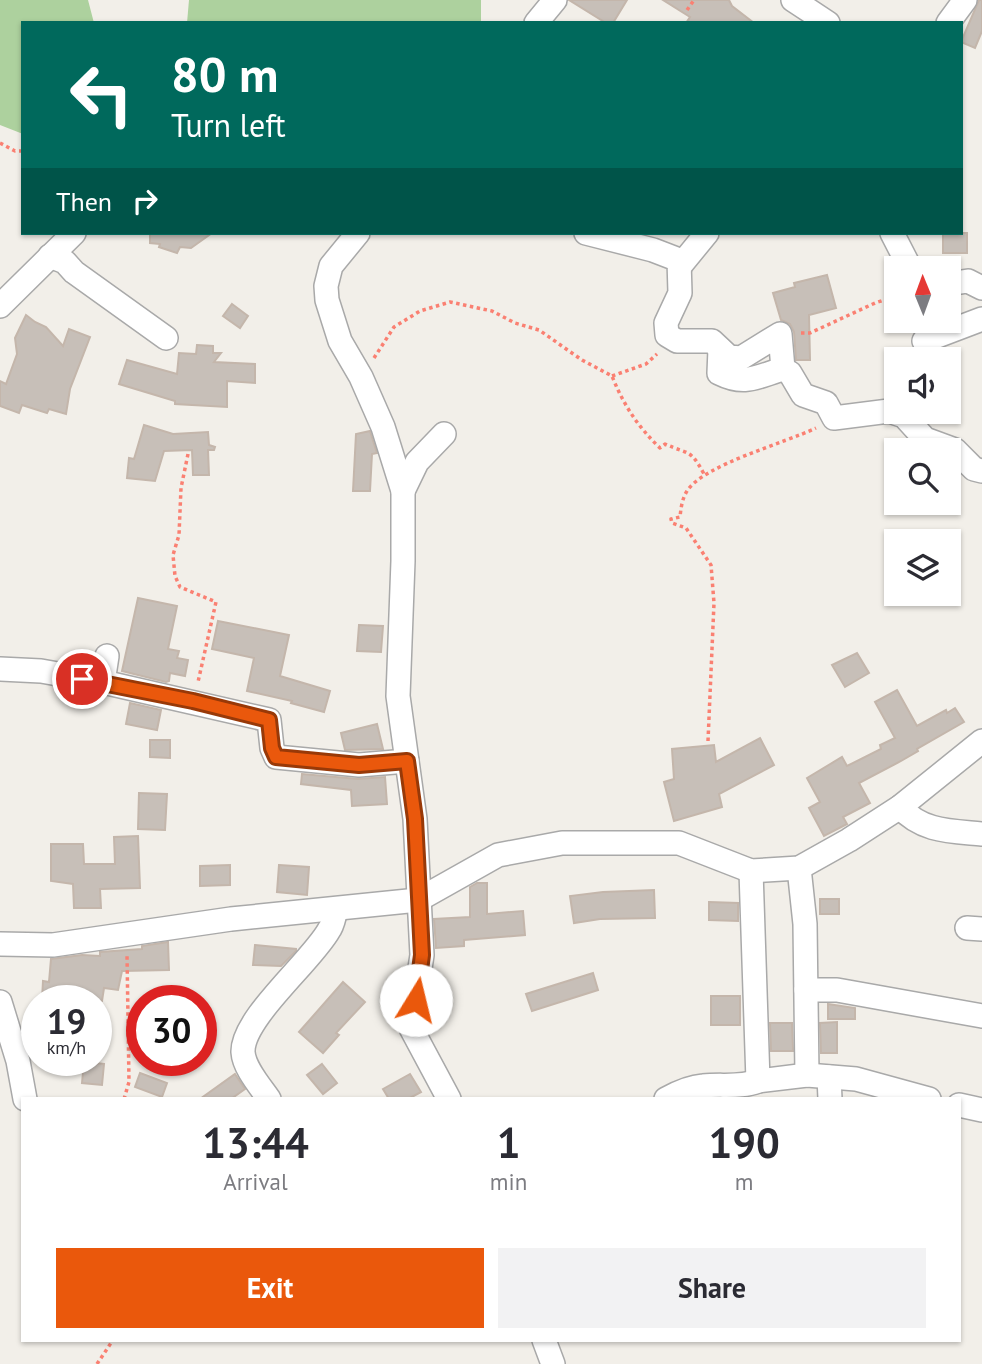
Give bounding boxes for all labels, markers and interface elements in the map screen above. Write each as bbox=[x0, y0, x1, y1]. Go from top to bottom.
text: 80 m bbox=[171, 42, 278, 106]
icon: left bbox=[56, 49, 147, 140]
text: Turn left bbox=[171, 104, 286, 146]
icon: right bbox=[126, 182, 164, 220]
text: Then bbox=[56, 185, 112, 218]
north arrow bbox=[884, 256, 961, 332]
map controls bbox=[884, 256, 961, 606]
button: sound bbox=[884, 347, 961, 424]
button: search bbox=[884, 438, 961, 515]
button: layers bbox=[884, 529, 961, 606]
pin bbox=[52, 649, 112, 709]
icon: arrive bbox=[63, 660, 101, 698]
position arrow bbox=[379, 963, 453, 1037]
speed limit sign: 30 bbox=[126, 985, 217, 1076]
text: 19 bbox=[47, 998, 86, 1044]
text: km/h bbox=[47, 1036, 86, 1059]
text: 13:44 bbox=[202, 1115, 309, 1170]
text: 1 bbox=[497, 1115, 520, 1170]
text: 190 bbox=[708, 1115, 780, 1170]
text: Arrival bbox=[223, 1167, 288, 1196]
text: min bbox=[490, 1167, 527, 1196]
text: m bbox=[735, 1167, 753, 1196]
button: Exit bbox=[56, 1248, 484, 1328]
button: Share bbox=[498, 1248, 926, 1328]

